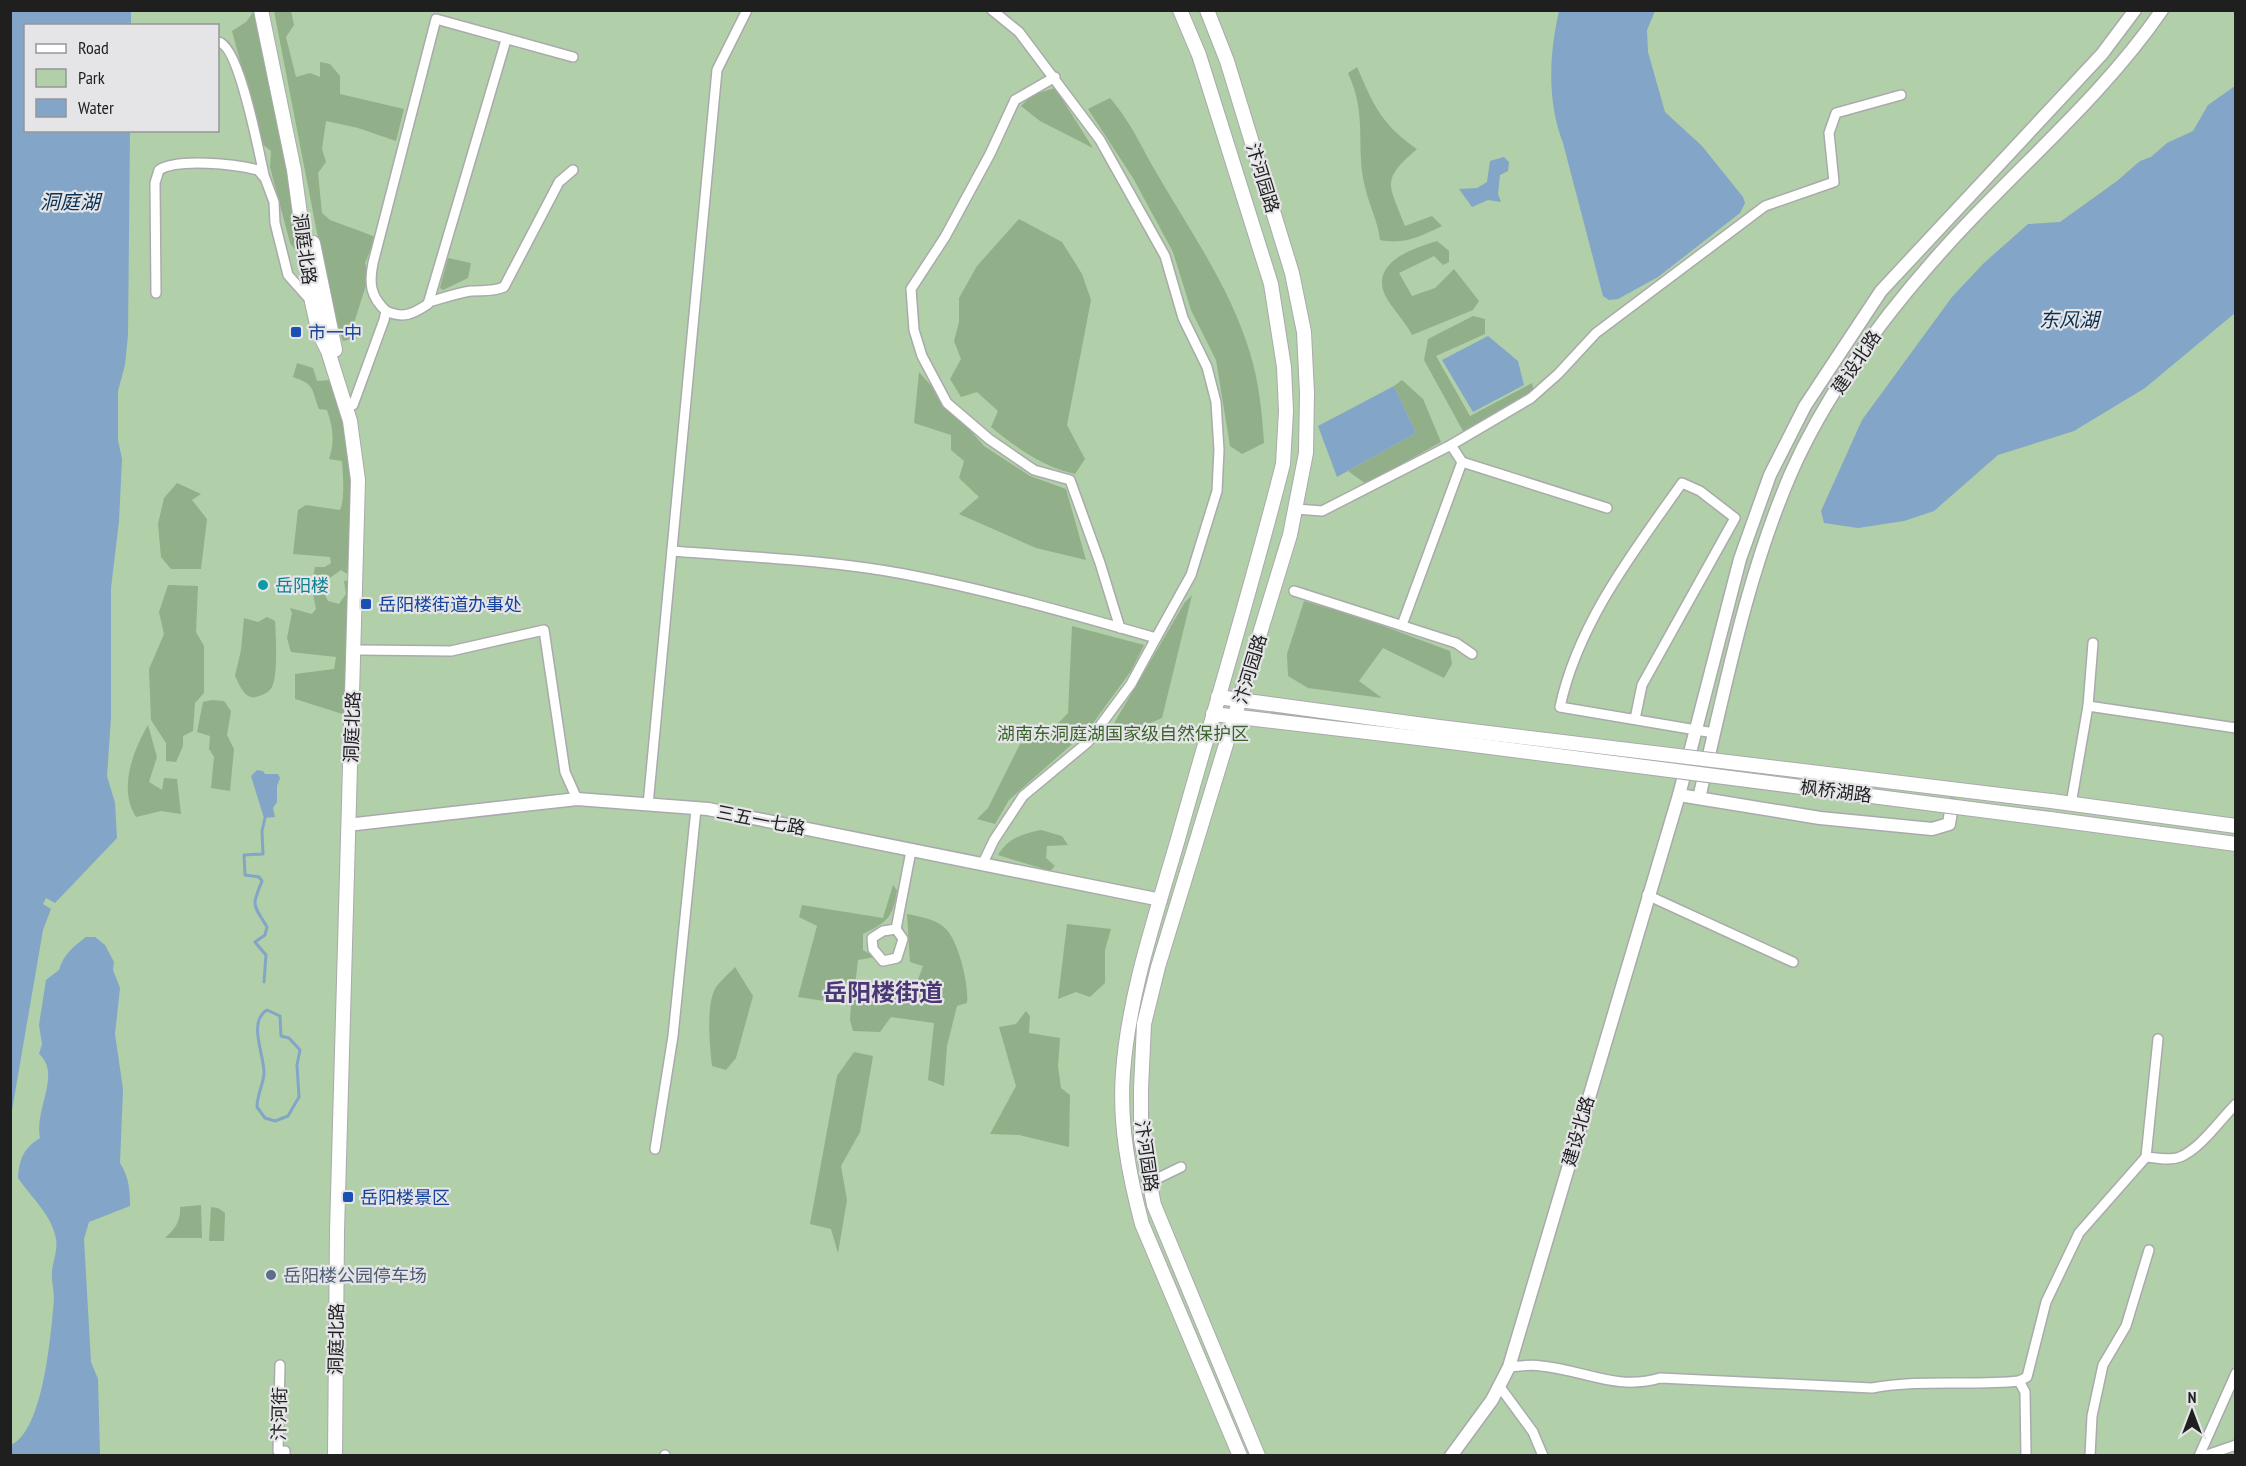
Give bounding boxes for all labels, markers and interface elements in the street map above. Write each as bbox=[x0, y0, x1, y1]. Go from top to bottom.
legend bbox=[24, 24, 219, 132]
text: Road bbox=[78, 36, 109, 59]
text: Park bbox=[78, 66, 105, 89]
text: Water bbox=[78, 96, 114, 119]
street label: 汴河园路 bbox=[1241, 140, 1285, 216]
water label: 洞庭湖 bbox=[40, 189, 103, 215]
street label: 洞庭北路 bbox=[289, 212, 321, 286]
water label: 东风湖 bbox=[2039, 307, 2102, 333]
place label: 市一中 bbox=[308, 321, 362, 344]
marker: 市一中 bbox=[289, 325, 303, 339]
street label: 建设北路 bbox=[1826, 326, 1886, 398]
place label: 岳阳楼 bbox=[275, 574, 329, 597]
marker: 岳阳楼 bbox=[256, 578, 270, 592]
place label: 岳阳楼街道办事处 bbox=[378, 593, 522, 616]
marker: 岳阳楼街道办事处 bbox=[359, 597, 373, 611]
street label: 汴河园路 bbox=[1228, 631, 1272, 707]
street label: 洞庭北路 bbox=[339, 691, 365, 763]
park label: 湖南东洞庭湖国家级自然保护区 bbox=[997, 722, 1249, 745]
street label: 枫桥湖路 bbox=[1799, 775, 1873, 807]
street label: 三五一七路 bbox=[715, 800, 807, 840]
district label: 岳阳楼街道 bbox=[823, 977, 943, 1008]
street label: 建设北路 bbox=[1557, 1093, 1599, 1169]
street label: 汴河园路 bbox=[1131, 1119, 1163, 1193]
place label: 岳阳楼景区 bbox=[360, 1186, 450, 1209]
marker: 岳阳楼景区 bbox=[341, 1190, 355, 1204]
place label: 岳阳楼公园停车场 bbox=[283, 1264, 427, 1287]
marker: 岳阳楼公园停车场 bbox=[264, 1268, 278, 1282]
street label: 洞庭北路 bbox=[324, 1303, 348, 1375]
north arrow bbox=[2162, 1382, 2222, 1442]
street label: 汴河街 bbox=[267, 1387, 291, 1441]
text: N bbox=[2188, 1387, 2196, 1407]

